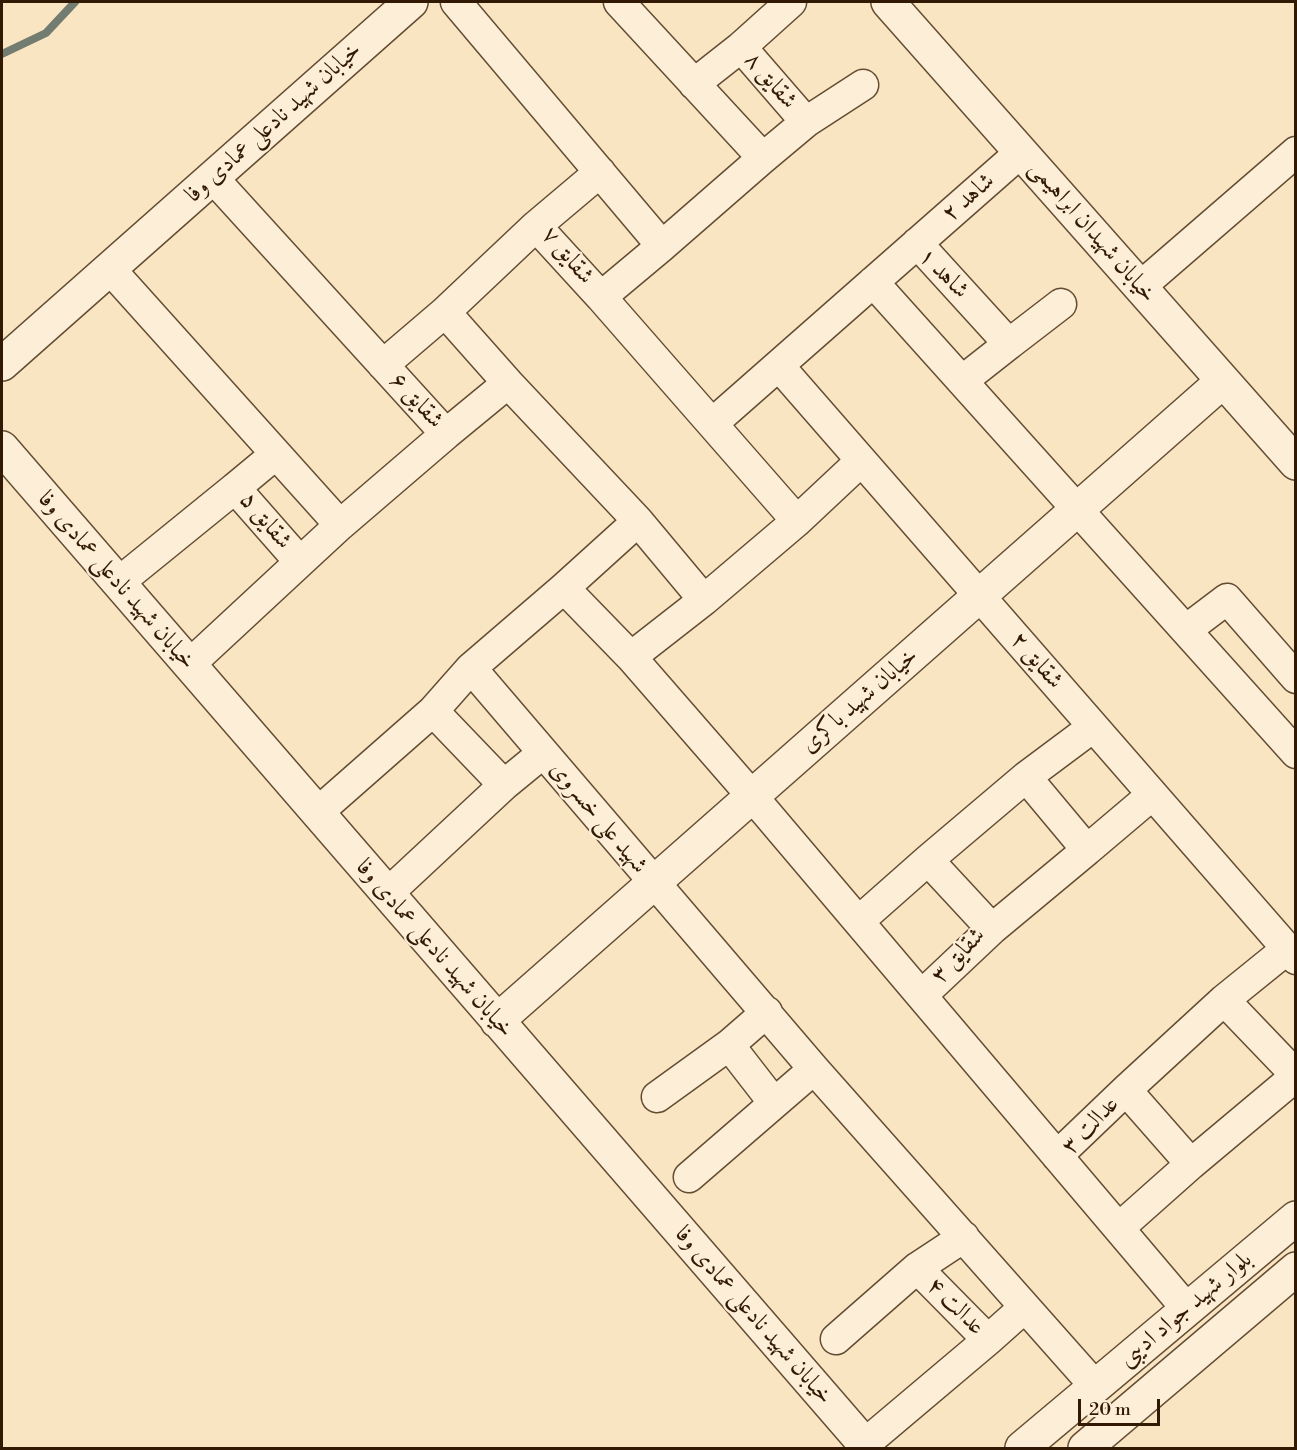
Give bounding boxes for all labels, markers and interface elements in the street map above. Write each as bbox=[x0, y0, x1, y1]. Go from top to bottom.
street label: خیابان شهید نادعلی عمادی وفا bbox=[180, 36, 368, 210]
street label: شقایق ۸ bbox=[737, 47, 803, 115]
street label: خیابان شهیدان ابراهیمی bbox=[1022, 155, 1162, 309]
street label: شاهد ۲ bbox=[937, 167, 1001, 229]
street label: شقایق ۷ bbox=[535, 221, 599, 291]
street label: شاهد ۱ bbox=[912, 243, 974, 305]
street label: شقایق ۶ bbox=[383, 367, 449, 435]
street label: خیابان شهید نادعلی عمادی وفا bbox=[31, 486, 201, 676]
street label: شقایق ۵ bbox=[233, 486, 297, 556]
street label: شقایق ۲ bbox=[1003, 627, 1069, 695]
street label: خیابان شهید باکری bbox=[796, 642, 924, 760]
street label: شهید علی خسروی bbox=[543, 756, 653, 880]
street label: خیابان شهید نادعلی عمادی وفا bbox=[349, 854, 519, 1044]
street label: شقایق ۳ bbox=[926, 922, 992, 990]
street label: عدالت ۳ bbox=[1056, 1091, 1126, 1161]
street label: خیابان شهید نادعلی عمادی وفا bbox=[668, 1221, 838, 1411]
street label: بلوار شهید جواد ادیبی bbox=[1114, 1246, 1258, 1374]
street label: عدالت ۴ bbox=[920, 1272, 990, 1342]
scale bar bbox=[1081, 1387, 1164, 1425]
text: 20 m bbox=[1089, 1398, 1131, 1421]

